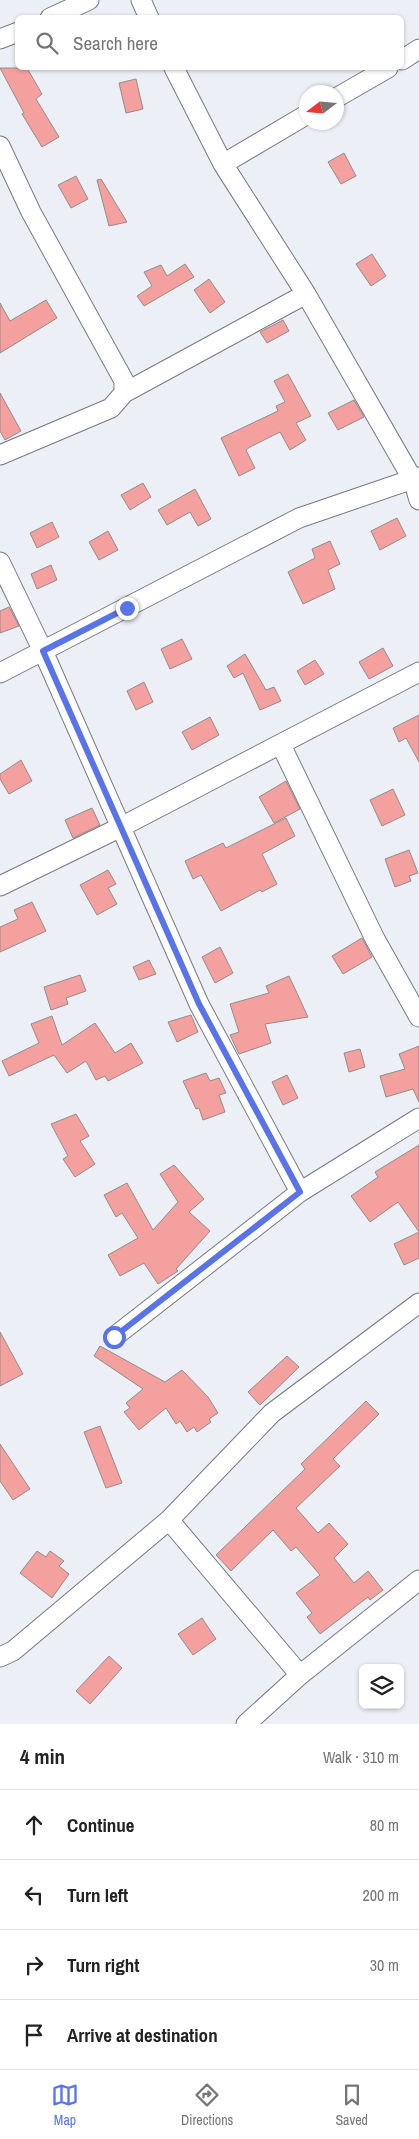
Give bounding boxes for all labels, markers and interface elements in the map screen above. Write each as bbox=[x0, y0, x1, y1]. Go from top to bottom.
search box bbox=[15, 15, 404, 70]
icon: search bbox=[33, 29, 61, 57]
text: Search here bbox=[73, 30, 158, 56]
north arrow bbox=[299, 85, 344, 130]
route end bbox=[116, 597, 139, 620]
route start bbox=[103, 1326, 126, 1349]
map controls bbox=[359, 1664, 404, 1709]
button: layers bbox=[359, 1664, 404, 1709]
text: 4 min bbox=[20, 1742, 65, 1771]
text: Walk · 310 m bbox=[323, 1746, 399, 1768]
icon: ahead bbox=[20, 1811, 48, 1839]
text: Continue bbox=[67, 1812, 135, 1838]
text: 80 m bbox=[370, 1814, 399, 1836]
icon: left bbox=[20, 1881, 48, 1909]
text: Turn left bbox=[67, 1882, 128, 1908]
text: 200 m bbox=[363, 1884, 399, 1906]
icon: right bbox=[20, 1951, 48, 1979]
text: Turn right bbox=[67, 1952, 139, 1978]
text: 30 m bbox=[370, 1954, 399, 1976]
icon: arrive bbox=[20, 2021, 48, 2049]
text: Arrive at destination bbox=[67, 2022, 218, 2048]
tab: Map bbox=[51, 2081, 79, 2129]
tab: Directions bbox=[181, 2081, 233, 2129]
tab: Saved bbox=[335, 2081, 368, 2129]

